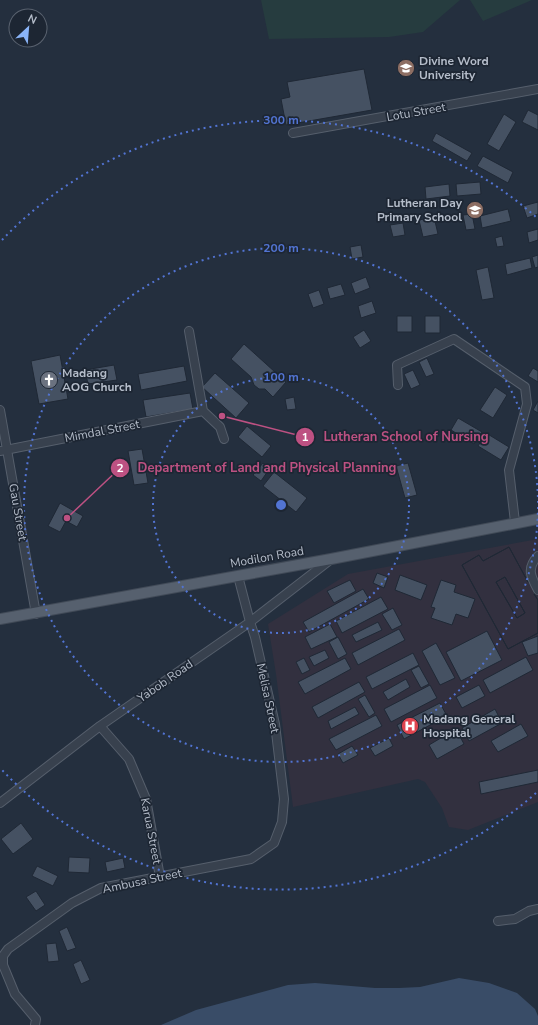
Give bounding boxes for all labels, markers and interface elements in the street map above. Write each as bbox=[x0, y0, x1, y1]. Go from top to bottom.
north arrow bbox=[8, 8, 48, 48]
text: N bbox=[25, 11, 39, 28]
place label: Divine Word University bbox=[419, 53, 489, 83]
school or university icon: Divine Word University bbox=[396, 58, 416, 78]
street label: Lotu Street bbox=[385, 99, 448, 125]
text: 300 m bbox=[263, 112, 299, 128]
place label: Lutheran Day Primary School bbox=[377, 195, 463, 225]
school or university icon: Lutheran Day Primary School bbox=[465, 200, 485, 220]
text: 200 m bbox=[263, 240, 299, 256]
place label: Madang AOG Church bbox=[62, 365, 132, 395]
text: 100 m bbox=[263, 369, 299, 385]
church icon: Madang AOG Church bbox=[39, 370, 59, 390]
street label: Mimdal Street bbox=[63, 416, 142, 446]
callout: Lutheran School of Nursing bbox=[295, 424, 496, 449]
text: Lutheran School of Nursing bbox=[323, 428, 489, 446]
text: 1 bbox=[301, 429, 309, 445]
callout: Department of Land and Physical Planning bbox=[110, 455, 404, 480]
text: Department of Land and Physical Planning bbox=[138, 459, 396, 477]
text: 2 bbox=[116, 460, 124, 476]
street label: Gau Street bbox=[5, 482, 31, 543]
centre of rings bbox=[274, 498, 288, 512]
street label: Modilon Road bbox=[229, 543, 305, 571]
street label: Yabob Road bbox=[133, 656, 196, 707]
street label: Melisa Street bbox=[253, 662, 283, 735]
place label: Madang General Hospital bbox=[423, 711, 515, 741]
hospital icon: Madang General Hospital bbox=[400, 716, 420, 736]
street label: Karua Street bbox=[137, 797, 165, 866]
street label: Ambusa Street bbox=[101, 865, 184, 897]

